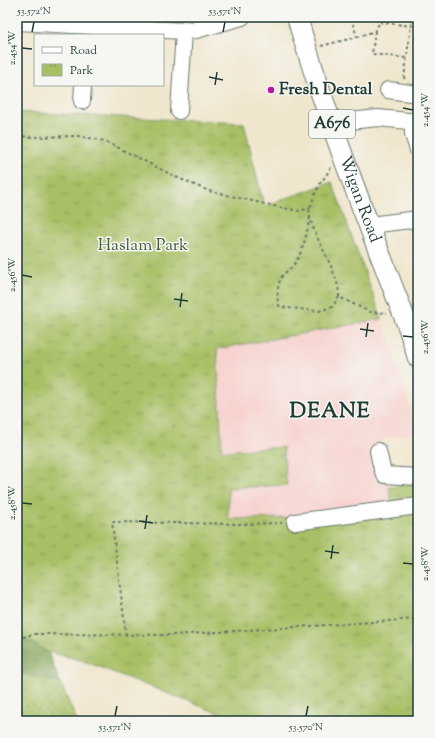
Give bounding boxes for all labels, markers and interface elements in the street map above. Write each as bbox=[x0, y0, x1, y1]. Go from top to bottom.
text: 53.572°N bbox=[16, 4, 51, 19]
text: 53.571°N bbox=[208, 4, 241, 19]
text: 2.454°W bbox=[5, 31, 20, 65]
legend bbox=[34, 34, 164, 86]
text: Road bbox=[70, 42, 97, 60]
text: Park bbox=[70, 62, 93, 80]
place label: Fresh Dental bbox=[279, 78, 373, 102]
marker: Fresh Dental bbox=[266, 85, 276, 95]
text: 2.454°W bbox=[418, 93, 433, 127]
road number: A676 bbox=[309, 110, 355, 138]
street label: Wigan Road bbox=[332, 153, 387, 247]
park label: Haslam Park bbox=[98, 234, 188, 258]
text: 2.456°W bbox=[5, 258, 20, 292]
text: 2.456°W bbox=[418, 320, 433, 354]
district label: DEANE bbox=[290, 397, 370, 427]
text: 2.458°W bbox=[5, 486, 20, 520]
text: 2.458°W bbox=[418, 547, 433, 581]
text: 53.571°N bbox=[98, 720, 131, 735]
text: 53.570°N bbox=[288, 720, 323, 735]

